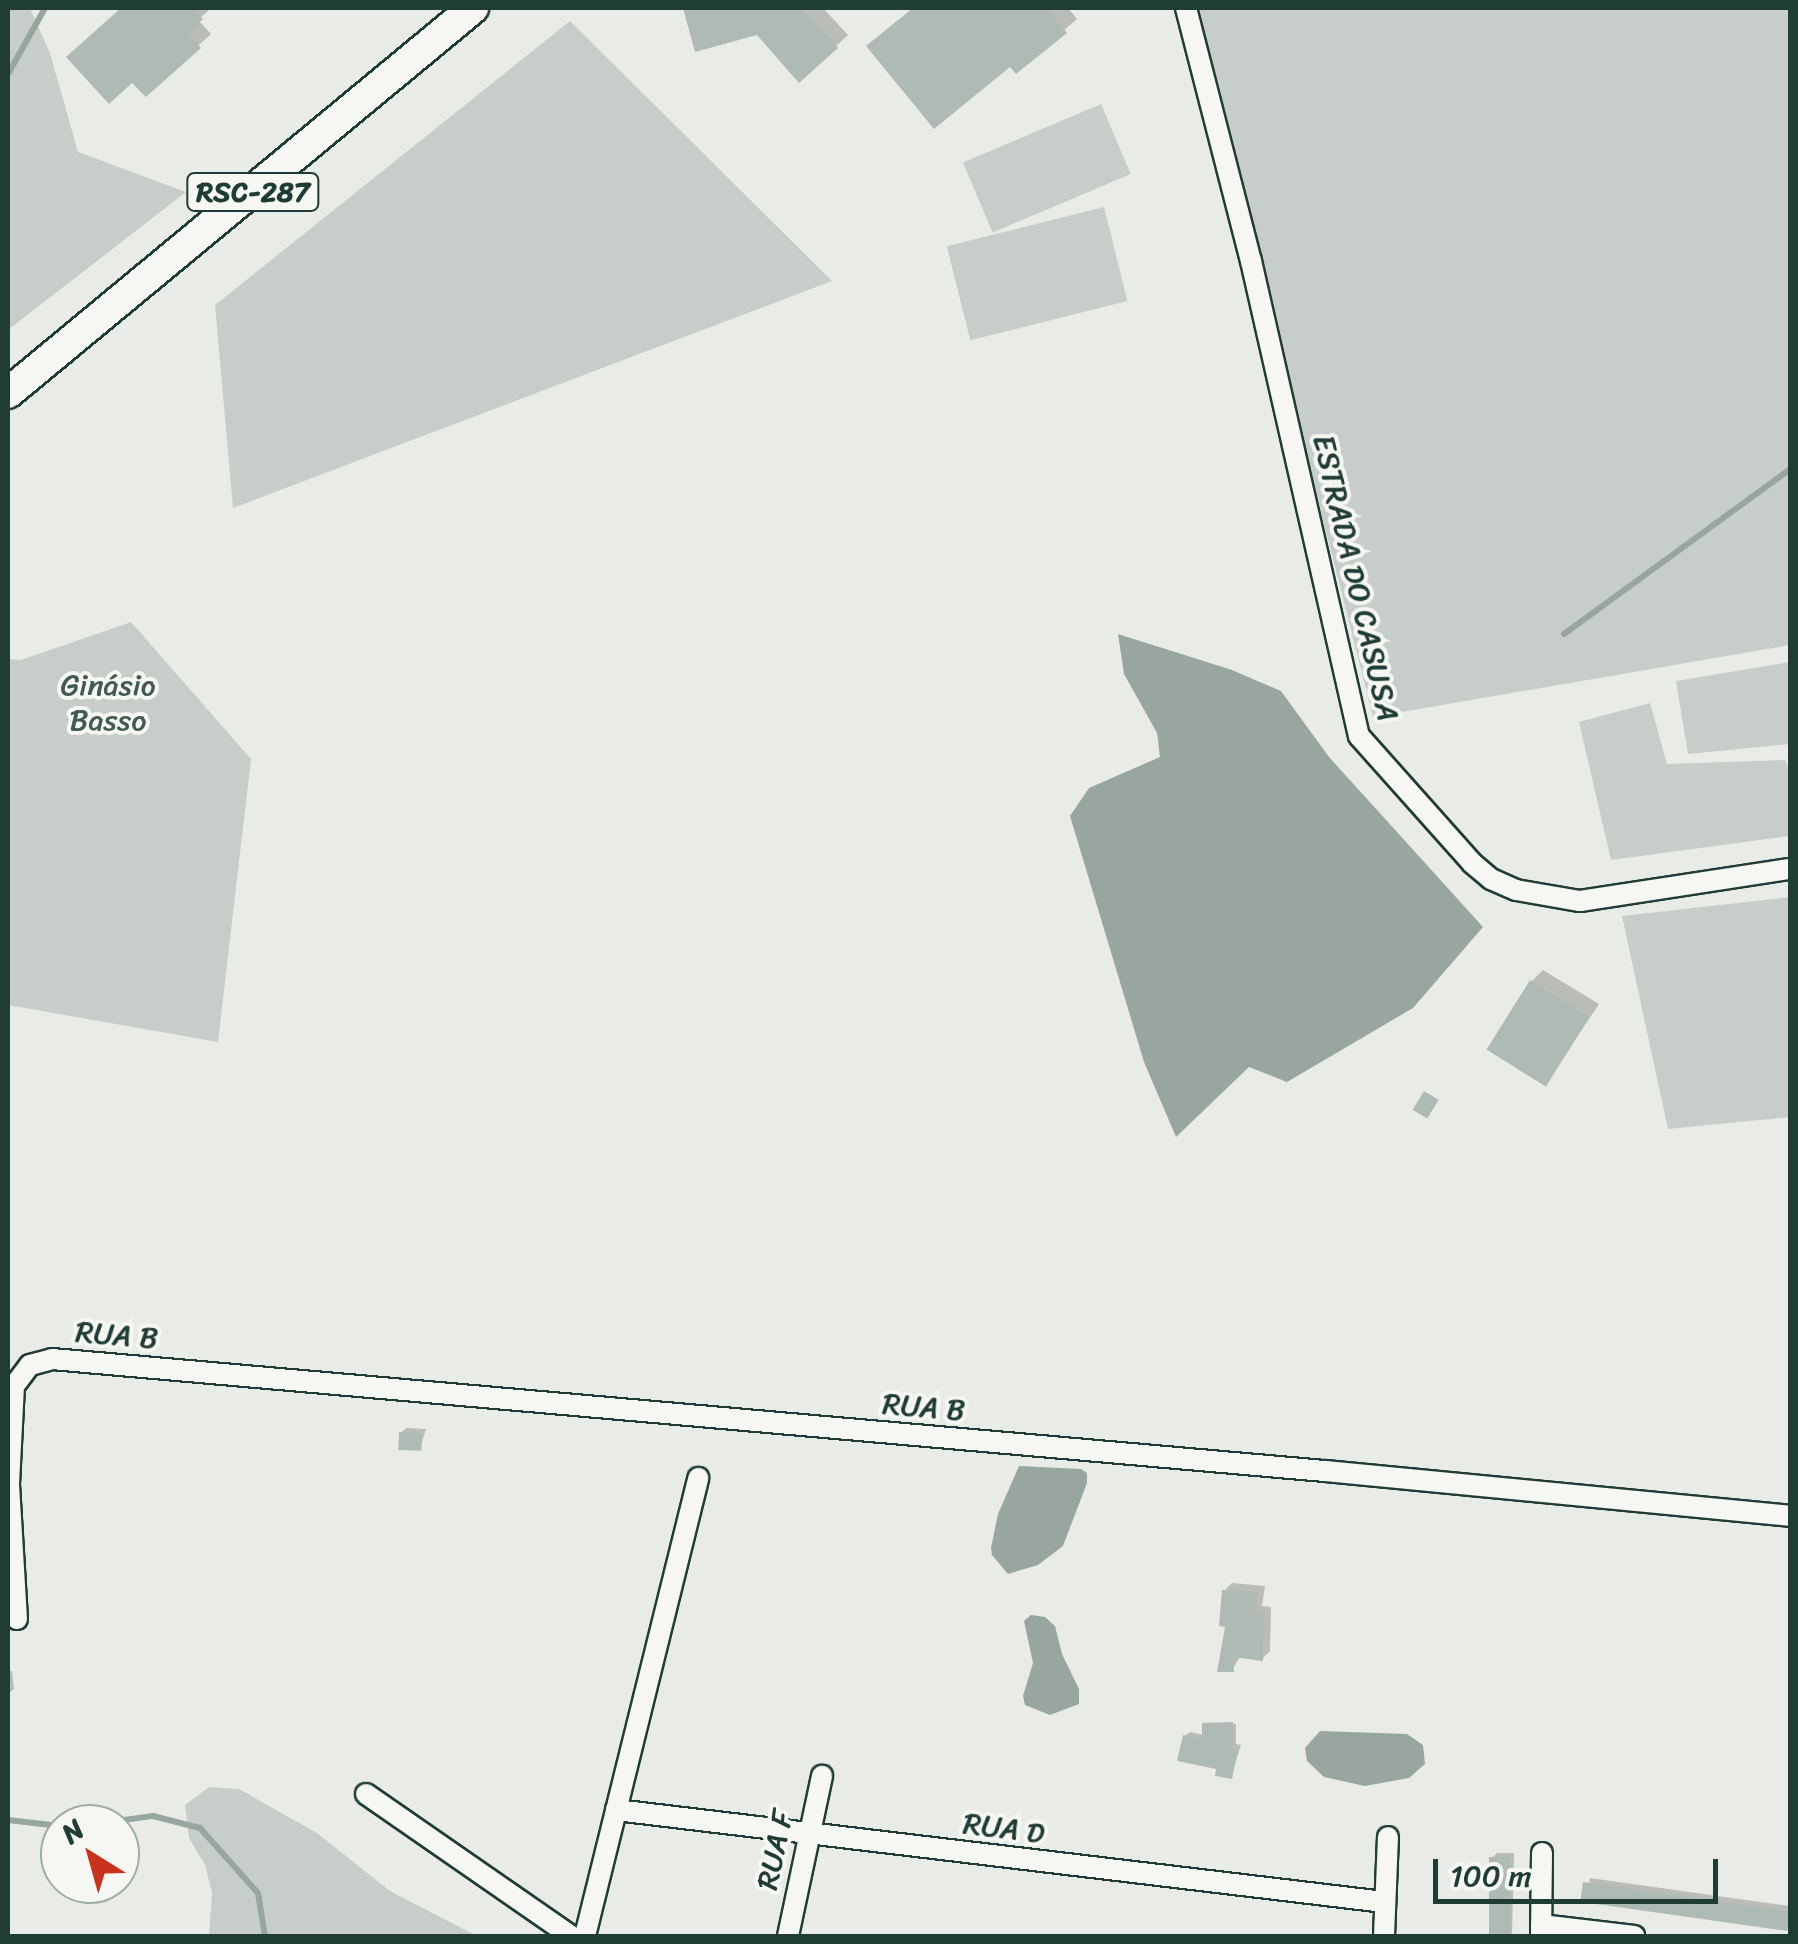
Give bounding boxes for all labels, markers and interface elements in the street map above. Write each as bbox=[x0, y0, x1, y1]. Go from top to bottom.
road number: RSC-287 bbox=[186, 169, 320, 215]
street label: ESTRADA DO CASUSA bbox=[1306, 432, 1406, 724]
park label: Ginásio Basso bbox=[60, 667, 156, 738]
street label: RUA B bbox=[74, 1313, 160, 1357]
street label: RUA B bbox=[881, 1385, 967, 1429]
north arrow bbox=[40, 1804, 140, 1904]
street label: RUA D bbox=[961, 1805, 1047, 1851]
text: N bbox=[50, 1806, 95, 1857]
street label: RUA F bbox=[749, 1807, 801, 1893]
scale bar bbox=[1438, 1839, 1723, 1901]
text: 100 m bbox=[1450, 1849, 1532, 1903]

